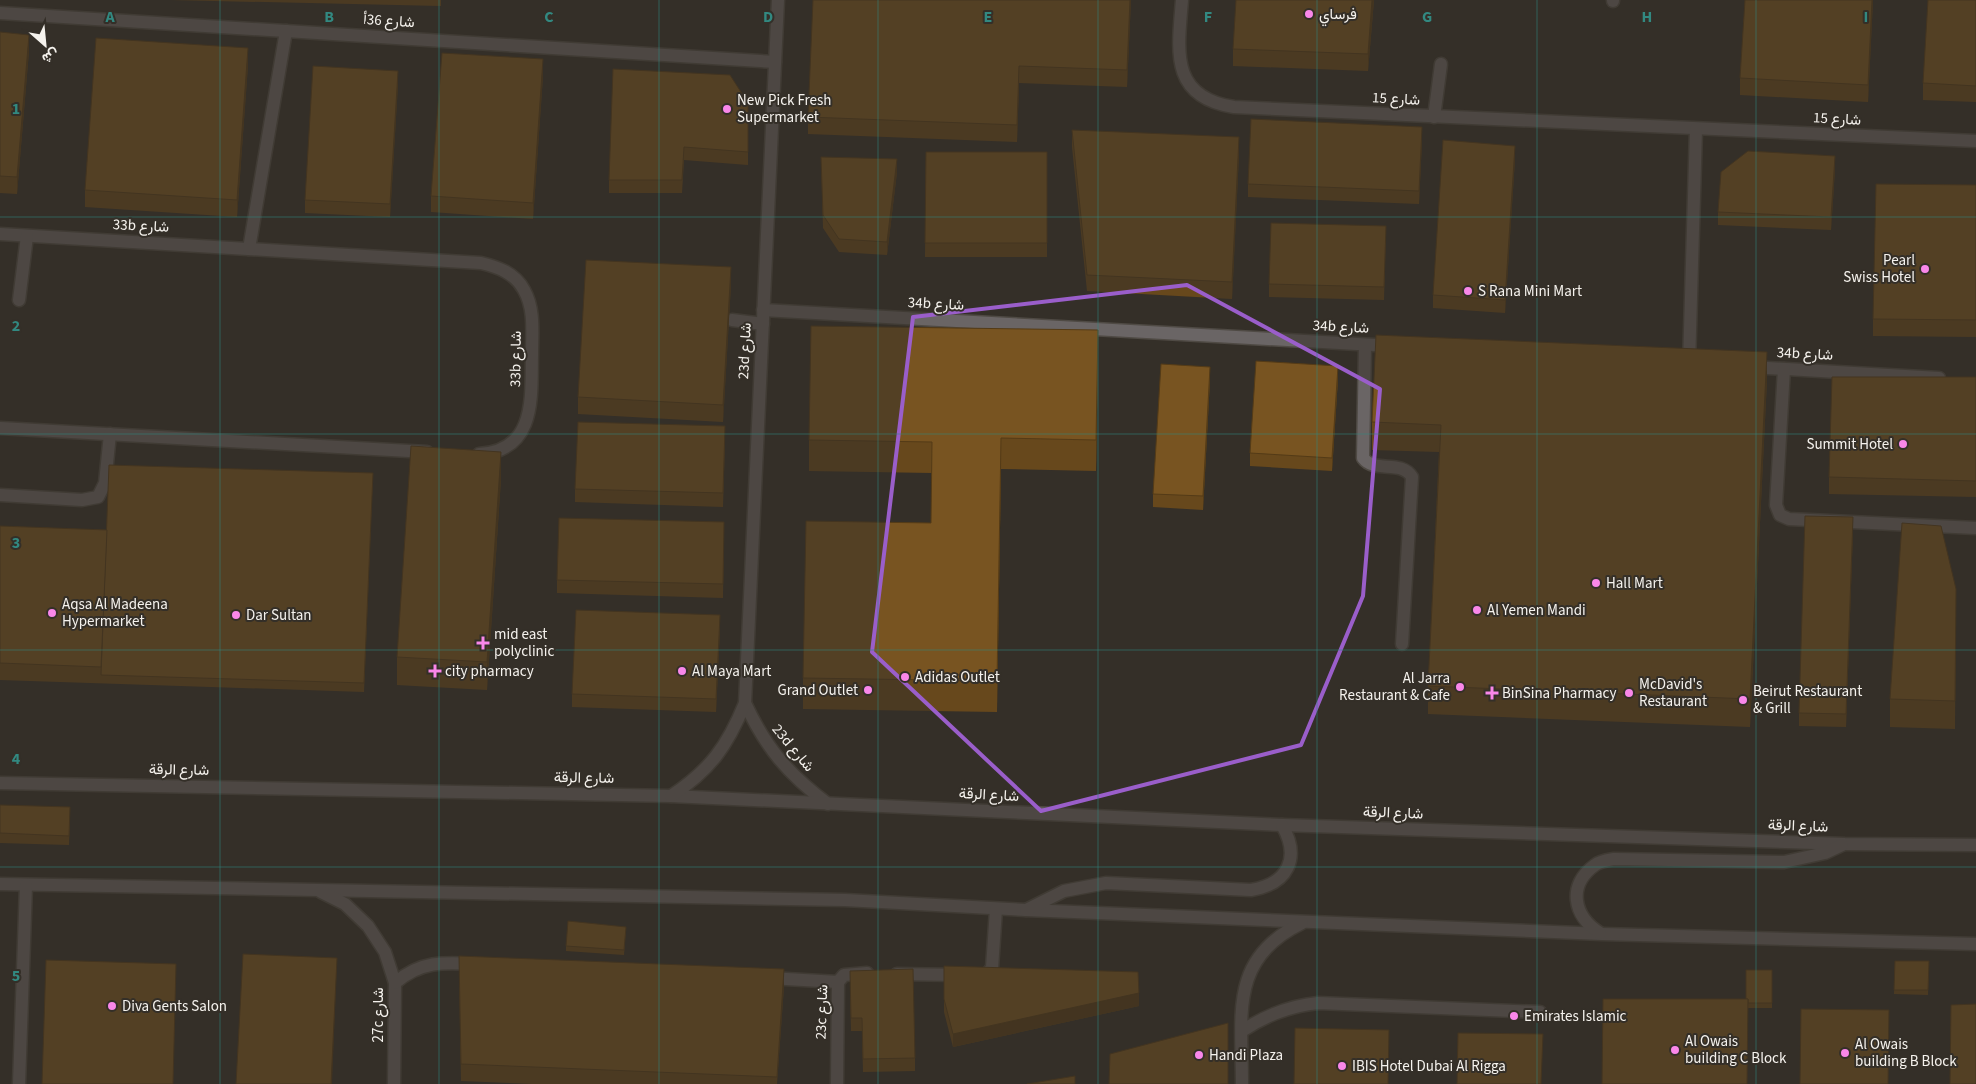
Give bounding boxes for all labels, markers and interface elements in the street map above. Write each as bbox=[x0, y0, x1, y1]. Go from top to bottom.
place label: فرساي bbox=[1319, 4, 1357, 27]
text: A bbox=[104, 6, 115, 28]
text: B bbox=[324, 6, 334, 28]
text: C bbox=[544, 6, 554, 28]
text: D bbox=[763, 6, 773, 28]
text: E bbox=[984, 6, 992, 28]
text: F bbox=[1204, 6, 1212, 28]
text: G bbox=[1422, 6, 1432, 28]
text: H bbox=[1642, 6, 1652, 28]
text: I bbox=[1864, 6, 1868, 28]
marker: فرساي bbox=[1303, 8, 1315, 20]
street label: شارع 36أ bbox=[363, 9, 416, 33]
north arrow bbox=[20, 20, 70, 70]
text: ش bbox=[38, 43, 62, 69]
street label: شارع 15 bbox=[1371, 87, 1421, 111]
place label: New Pick Fresh Supermarket bbox=[737, 90, 832, 128]
text: 1 bbox=[12, 98, 20, 120]
marker: New Pick Fresh Supermarket bbox=[721, 103, 733, 115]
street label: شارع 15 bbox=[1812, 107, 1862, 131]
street label: 33b شارع bbox=[112, 214, 170, 238]
place label: Pearl Swiss Hotel bbox=[1843, 250, 1915, 288]
marker: Pearl Swiss Hotel bbox=[1919, 263, 1931, 275]
place label: S Rana Mini Mart bbox=[1478, 281, 1582, 302]
marker: S Rana Mini Mart bbox=[1462, 285, 1474, 297]
street label: 34b شارع bbox=[907, 292, 965, 316]
text: 2 bbox=[12, 315, 20, 337]
street label: 34b شارع bbox=[1312, 315, 1370, 339]
street label: 23d شارع bbox=[733, 322, 757, 380]
street label: 33b شارع bbox=[505, 330, 527, 387]
street label: 34b شارع bbox=[1776, 342, 1834, 366]
place label: Summit Hotel bbox=[1806, 434, 1893, 455]
marker: Summit Hotel bbox=[1897, 438, 1909, 450]
text: 3 bbox=[12, 532, 20, 554]
place label: Hall Mart bbox=[1606, 573, 1663, 594]
marker: Hall Mart bbox=[1590, 577, 1602, 589]
place label: Aqsa Al Madeena Hypermarket bbox=[62, 594, 168, 632]
place label: Al Yemen Mandi bbox=[1487, 600, 1586, 621]
marker: Al Yemen Mandi bbox=[1471, 604, 1483, 616]
place label: Dar Sultan bbox=[246, 605, 312, 626]
marker: Aqsa Al Madeena Hypermarket bbox=[46, 607, 58, 619]
marker: Dar Sultan bbox=[230, 609, 242, 621]
place label: mid east polyclinic bbox=[494, 624, 554, 662]
marker: mid east polyclinic bbox=[476, 636, 490, 650]
place label: city pharmacy bbox=[445, 661, 534, 682]
place label: Al Maya Mart bbox=[692, 661, 771, 682]
marker: city pharmacy bbox=[429, 665, 441, 677]
marker: Al Maya Mart bbox=[676, 665, 688, 677]
place label: Adidas Outlet bbox=[915, 667, 1000, 688]
place label: Al Jarra Restaurant & Cafe bbox=[1339, 668, 1450, 706]
marker: Adidas Outlet bbox=[899, 671, 911, 683]
place label: McDavid's Restaurant bbox=[1639, 674, 1707, 712]
place label: Grand Outlet bbox=[777, 680, 858, 701]
marker: Al Jarra Restaurant & Cafe bbox=[1454, 681, 1466, 693]
place label: Beirut Restaurant & Grill bbox=[1753, 681, 1862, 719]
place label: BinSina Pharmacy bbox=[1502, 683, 1617, 704]
marker: Grand Outlet bbox=[862, 684, 874, 696]
marker: BinSina Pharmacy bbox=[1486, 687, 1498, 699]
marker: McDavid's Restaurant bbox=[1623, 687, 1635, 699]
marker: Beirut Restaurant & Grill bbox=[1737, 694, 1749, 706]
street label: 23d شارع bbox=[767, 720, 819, 776]
text: 4 bbox=[12, 748, 21, 770]
street label: شارع الرقة bbox=[149, 759, 210, 781]
street label: شارع الرقة bbox=[554, 767, 615, 789]
street label: شارع الرقة bbox=[958, 783, 1020, 807]
street label: شارع الرقة bbox=[1362, 801, 1424, 825]
street label: شارع الرقة bbox=[1767, 814, 1829, 838]
text: 5 bbox=[12, 965, 20, 987]
street label: 23c شارع bbox=[811, 984, 833, 1040]
street label: 27c شارع bbox=[368, 987, 389, 1042]
place label: Diva Gents Salon bbox=[122, 996, 227, 1017]
marker: Diva Gents Salon bbox=[106, 1000, 118, 1012]
place label: Emirates Islamic bbox=[1524, 1006, 1627, 1027]
marker: Emirates Islamic bbox=[1508, 1010, 1520, 1022]
place label: Al Owais building C Block bbox=[1685, 1031, 1787, 1069]
place label: Al Owais building B Block bbox=[1855, 1034, 1957, 1072]
marker: Al Owais building C Block bbox=[1669, 1044, 1681, 1056]
place label: Handi Plaza bbox=[1209, 1045, 1283, 1066]
marker: Al Owais building B Block bbox=[1839, 1047, 1851, 1059]
marker: Handi Plaza bbox=[1193, 1049, 1205, 1061]
place label: IBIS Hotel Dubai Al Rigga bbox=[1352, 1056, 1506, 1077]
marker: IBIS Hotel Dubai Al Rigga bbox=[1336, 1060, 1348, 1072]

